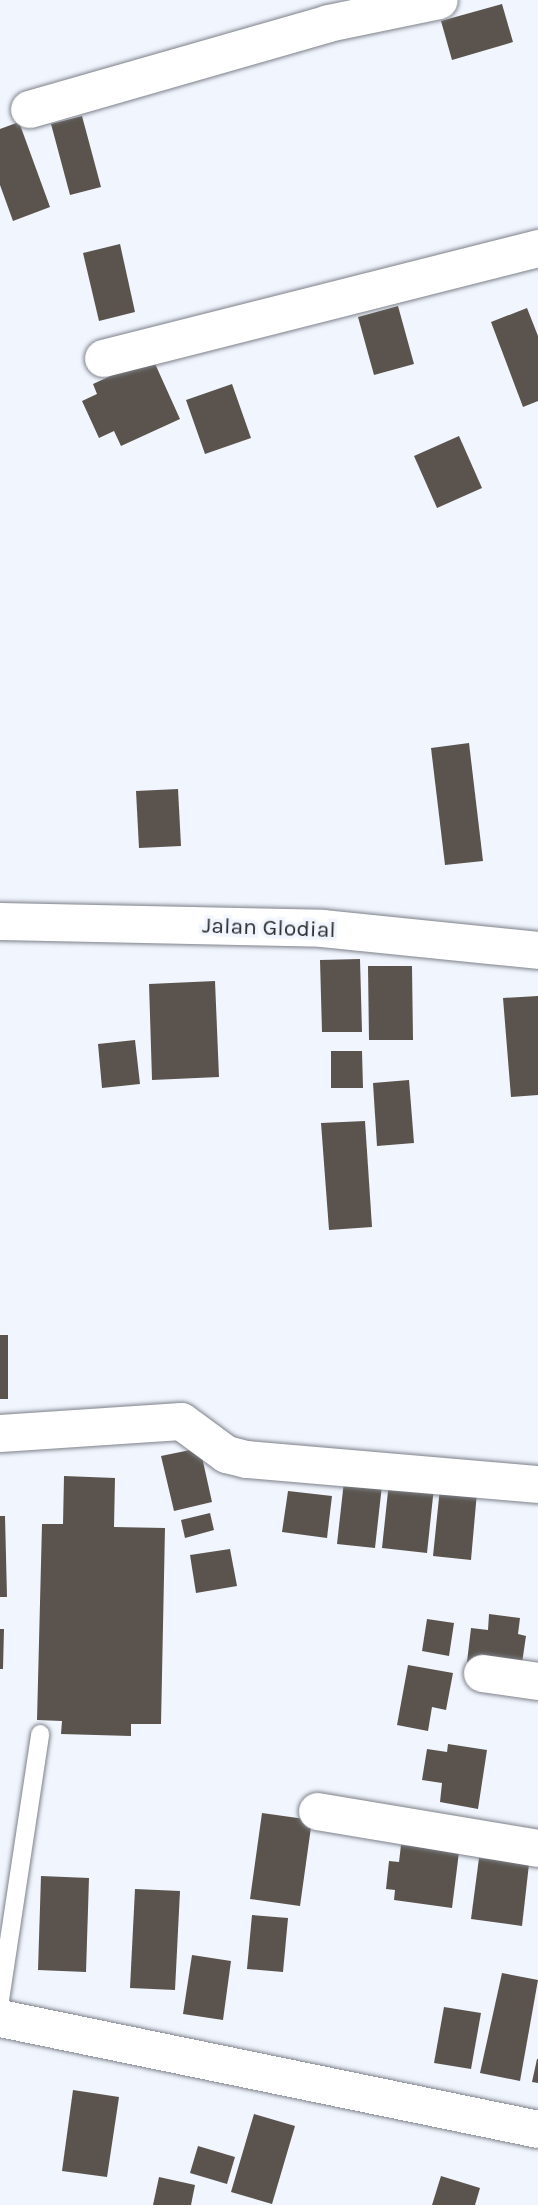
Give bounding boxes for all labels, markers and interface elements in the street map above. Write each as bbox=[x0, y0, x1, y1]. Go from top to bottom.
street label: Jalan Glodial bbox=[202, 912, 336, 944]

